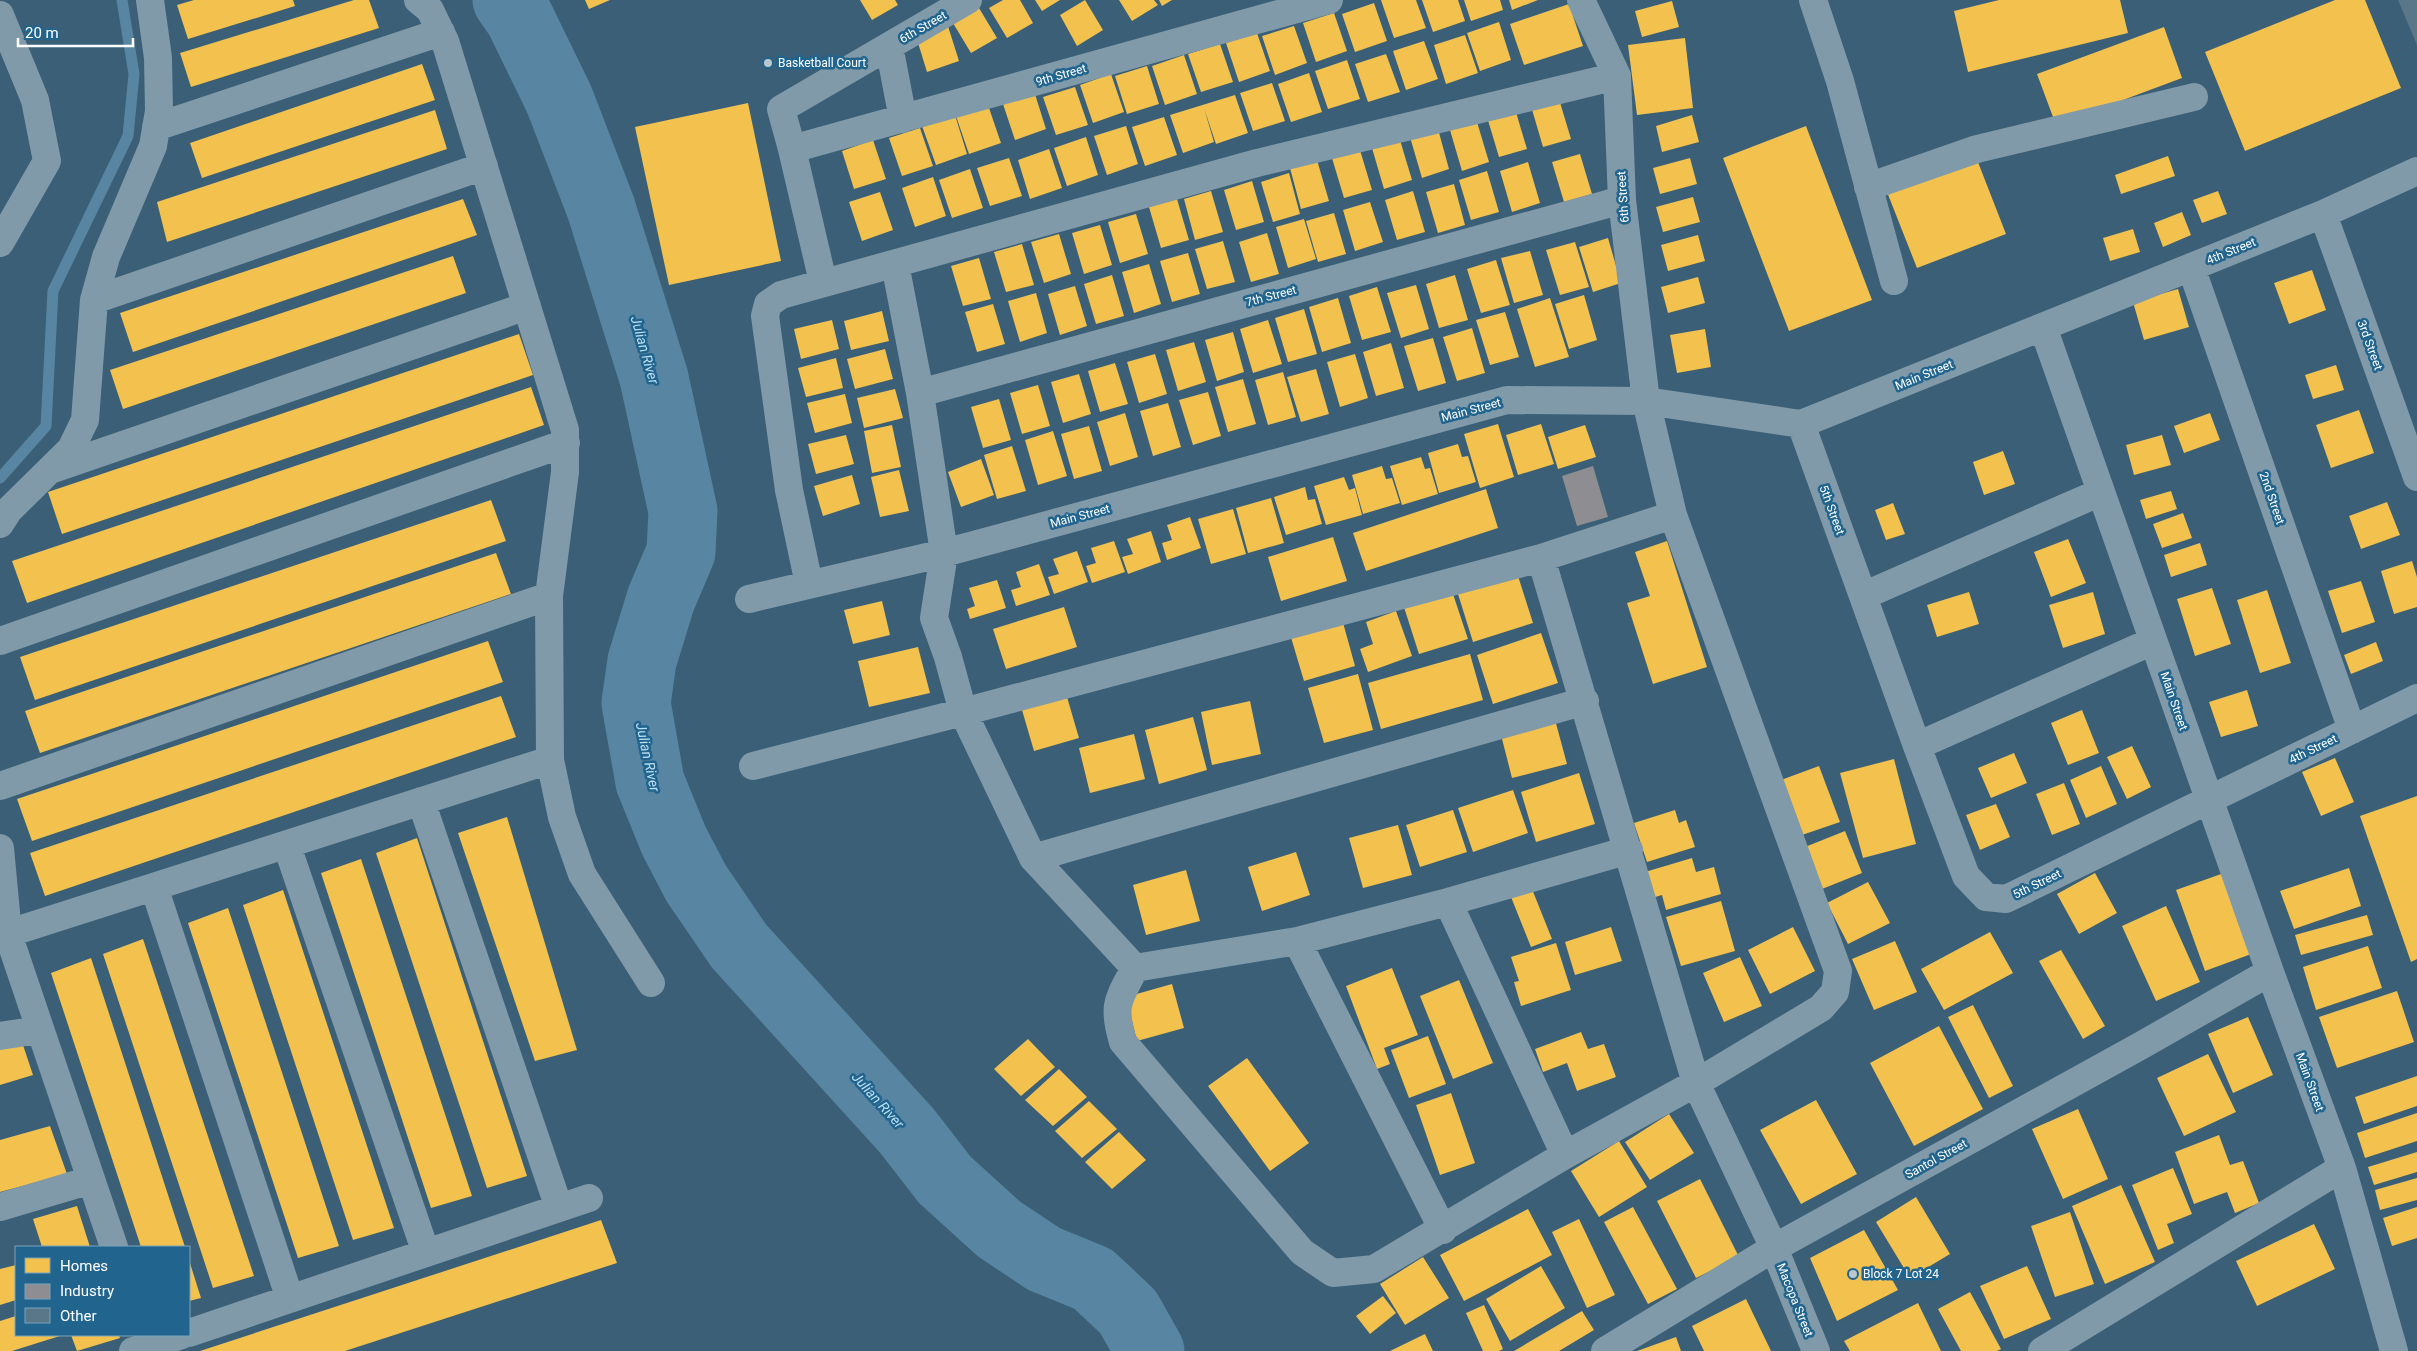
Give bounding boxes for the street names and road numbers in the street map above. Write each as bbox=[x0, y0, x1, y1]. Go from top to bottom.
street label: 6th Street bbox=[897, 8, 949, 46]
street label: 9th Street bbox=[1034, 61, 1088, 89]
street label: 6th Street bbox=[1614, 171, 1632, 223]
street label: 4th Street bbox=[2204, 235, 2258, 267]
street label: 7th Street bbox=[1244, 283, 1298, 309]
street label: 3rd Street bbox=[2355, 318, 2386, 372]
street label: Main Street bbox=[1893, 357, 1955, 393]
street label: Main Street bbox=[1440, 395, 1502, 425]
street label: 2nd Street bbox=[2256, 470, 2288, 526]
street label: 5th Street bbox=[1817, 483, 1847, 537]
street label: Main Street bbox=[1049, 501, 1111, 531]
street label: Main Street bbox=[2157, 670, 2191, 732]
street label: 4th Street bbox=[2287, 731, 2339, 767]
street label: 5th Street bbox=[2011, 866, 2063, 902]
street label: Main Street bbox=[2293, 1051, 2327, 1113]
street label: Santol Street bbox=[1903, 1136, 1969, 1182]
street label: Macopa Street bbox=[1774, 1261, 1816, 1339]

